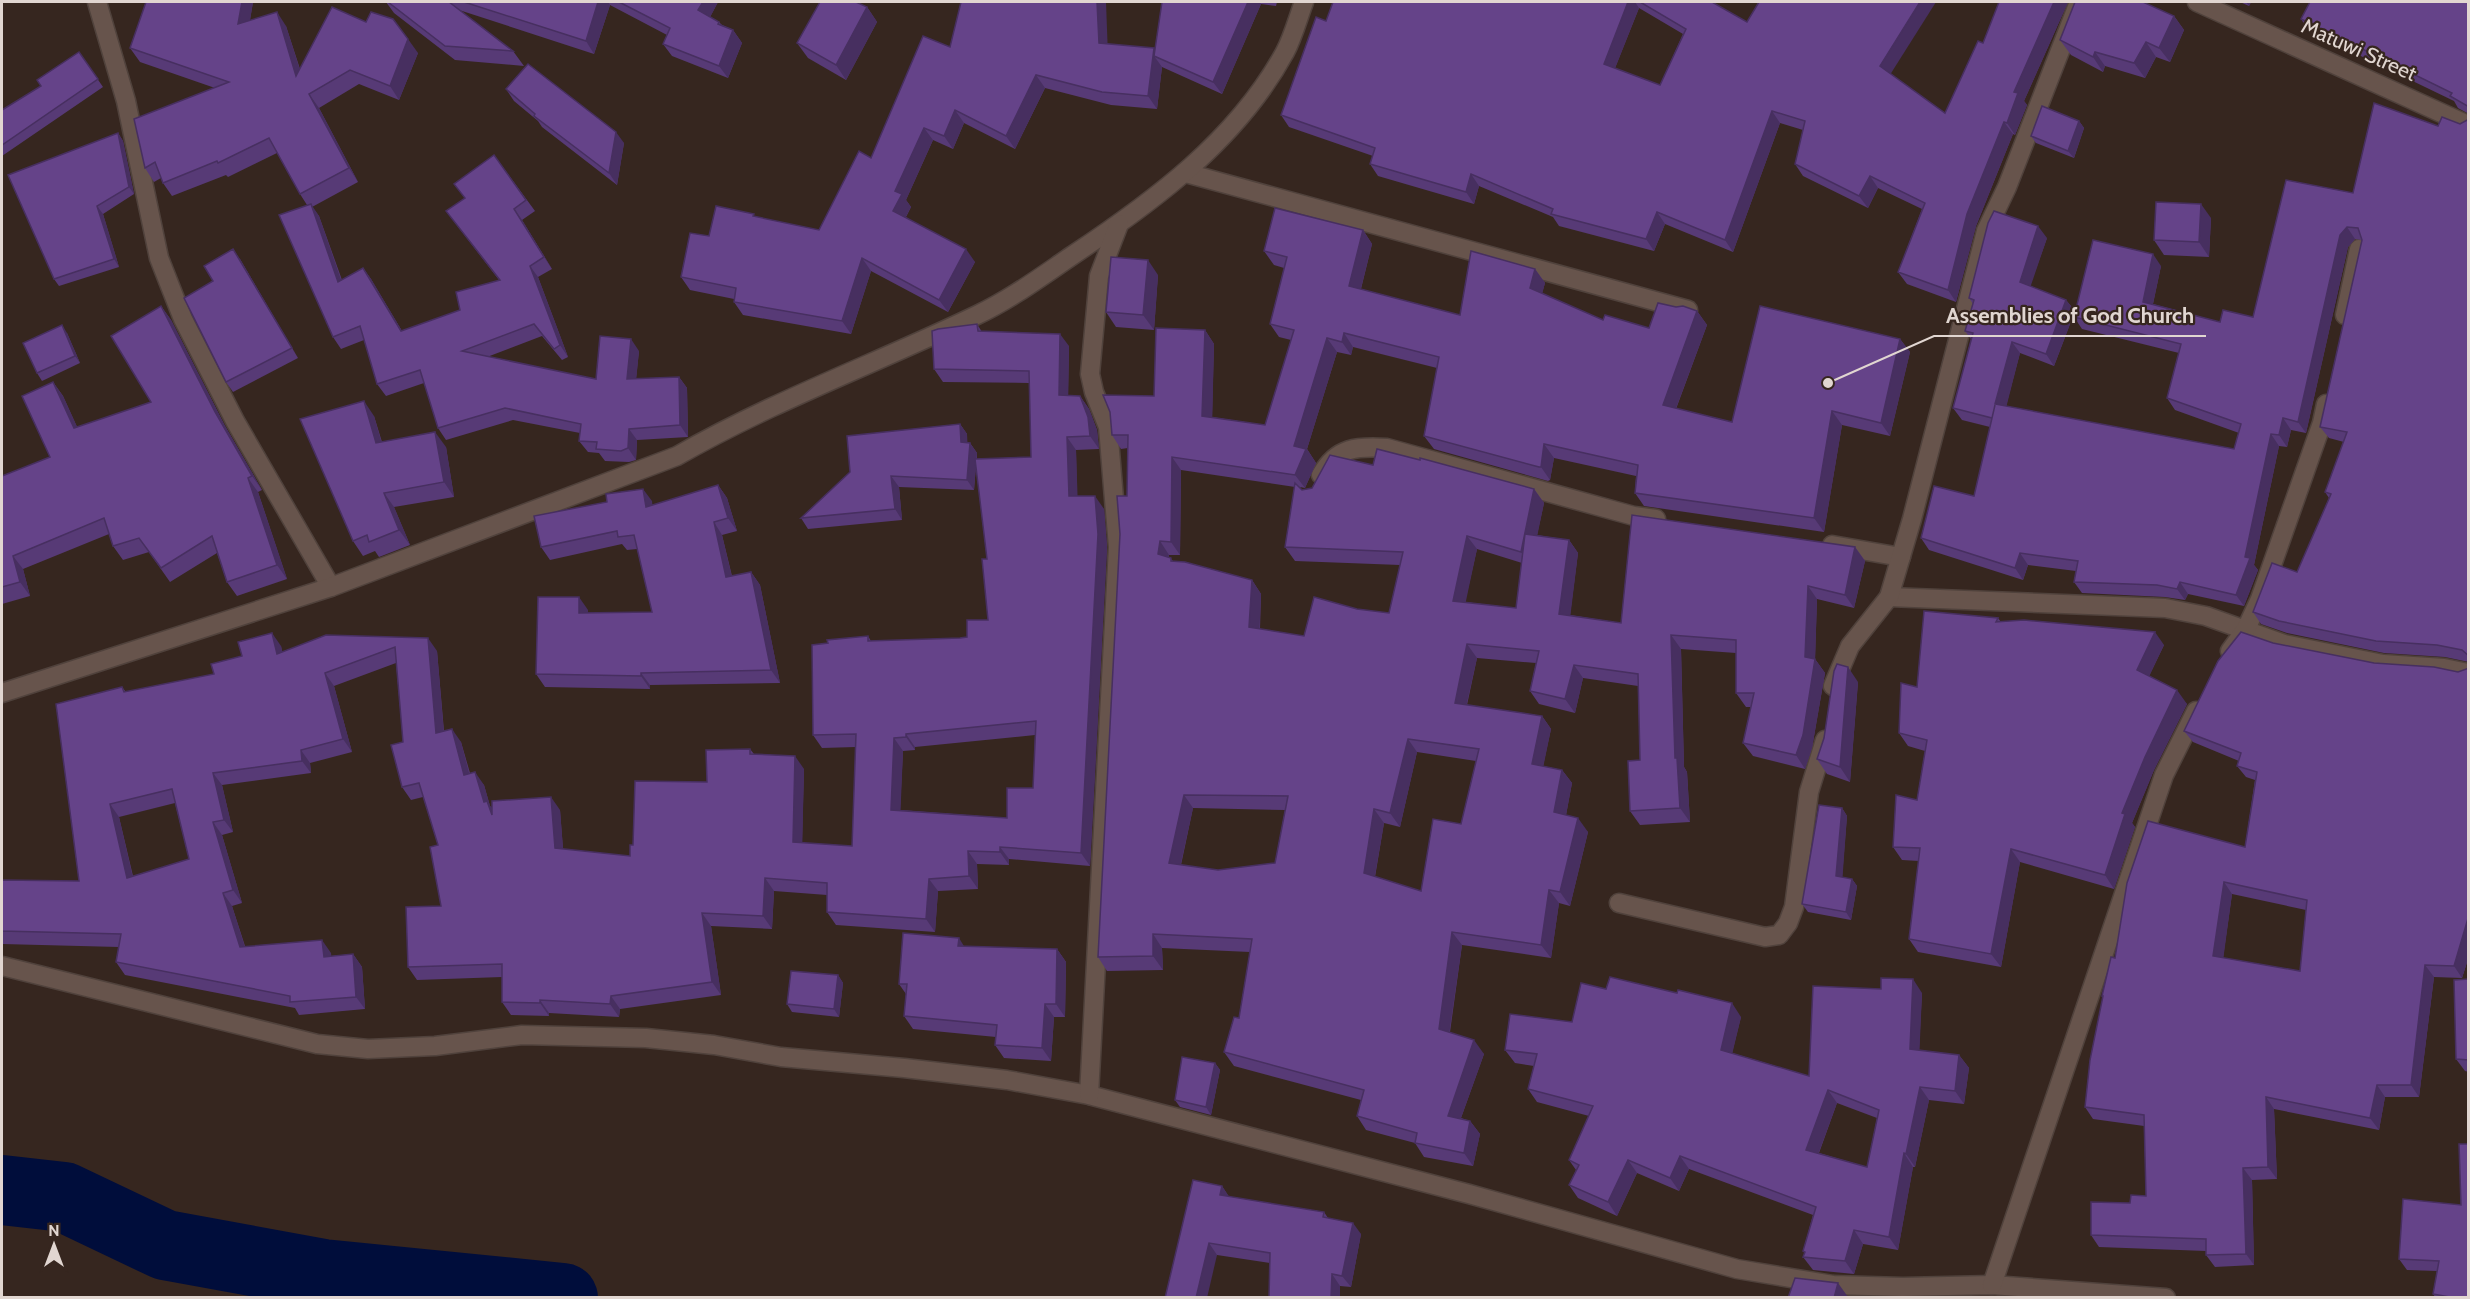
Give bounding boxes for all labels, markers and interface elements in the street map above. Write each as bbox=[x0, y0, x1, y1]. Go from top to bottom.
street label: Matuwi Street bbox=[2298, 13, 2421, 86]
callout: Assemblies of God Church bbox=[1934, 296, 2206, 336]
text: Assemblies of God Church bbox=[1946, 302, 2194, 329]
north arrow bbox=[24, 1215, 84, 1275]
text: N bbox=[48, 1221, 60, 1240]

